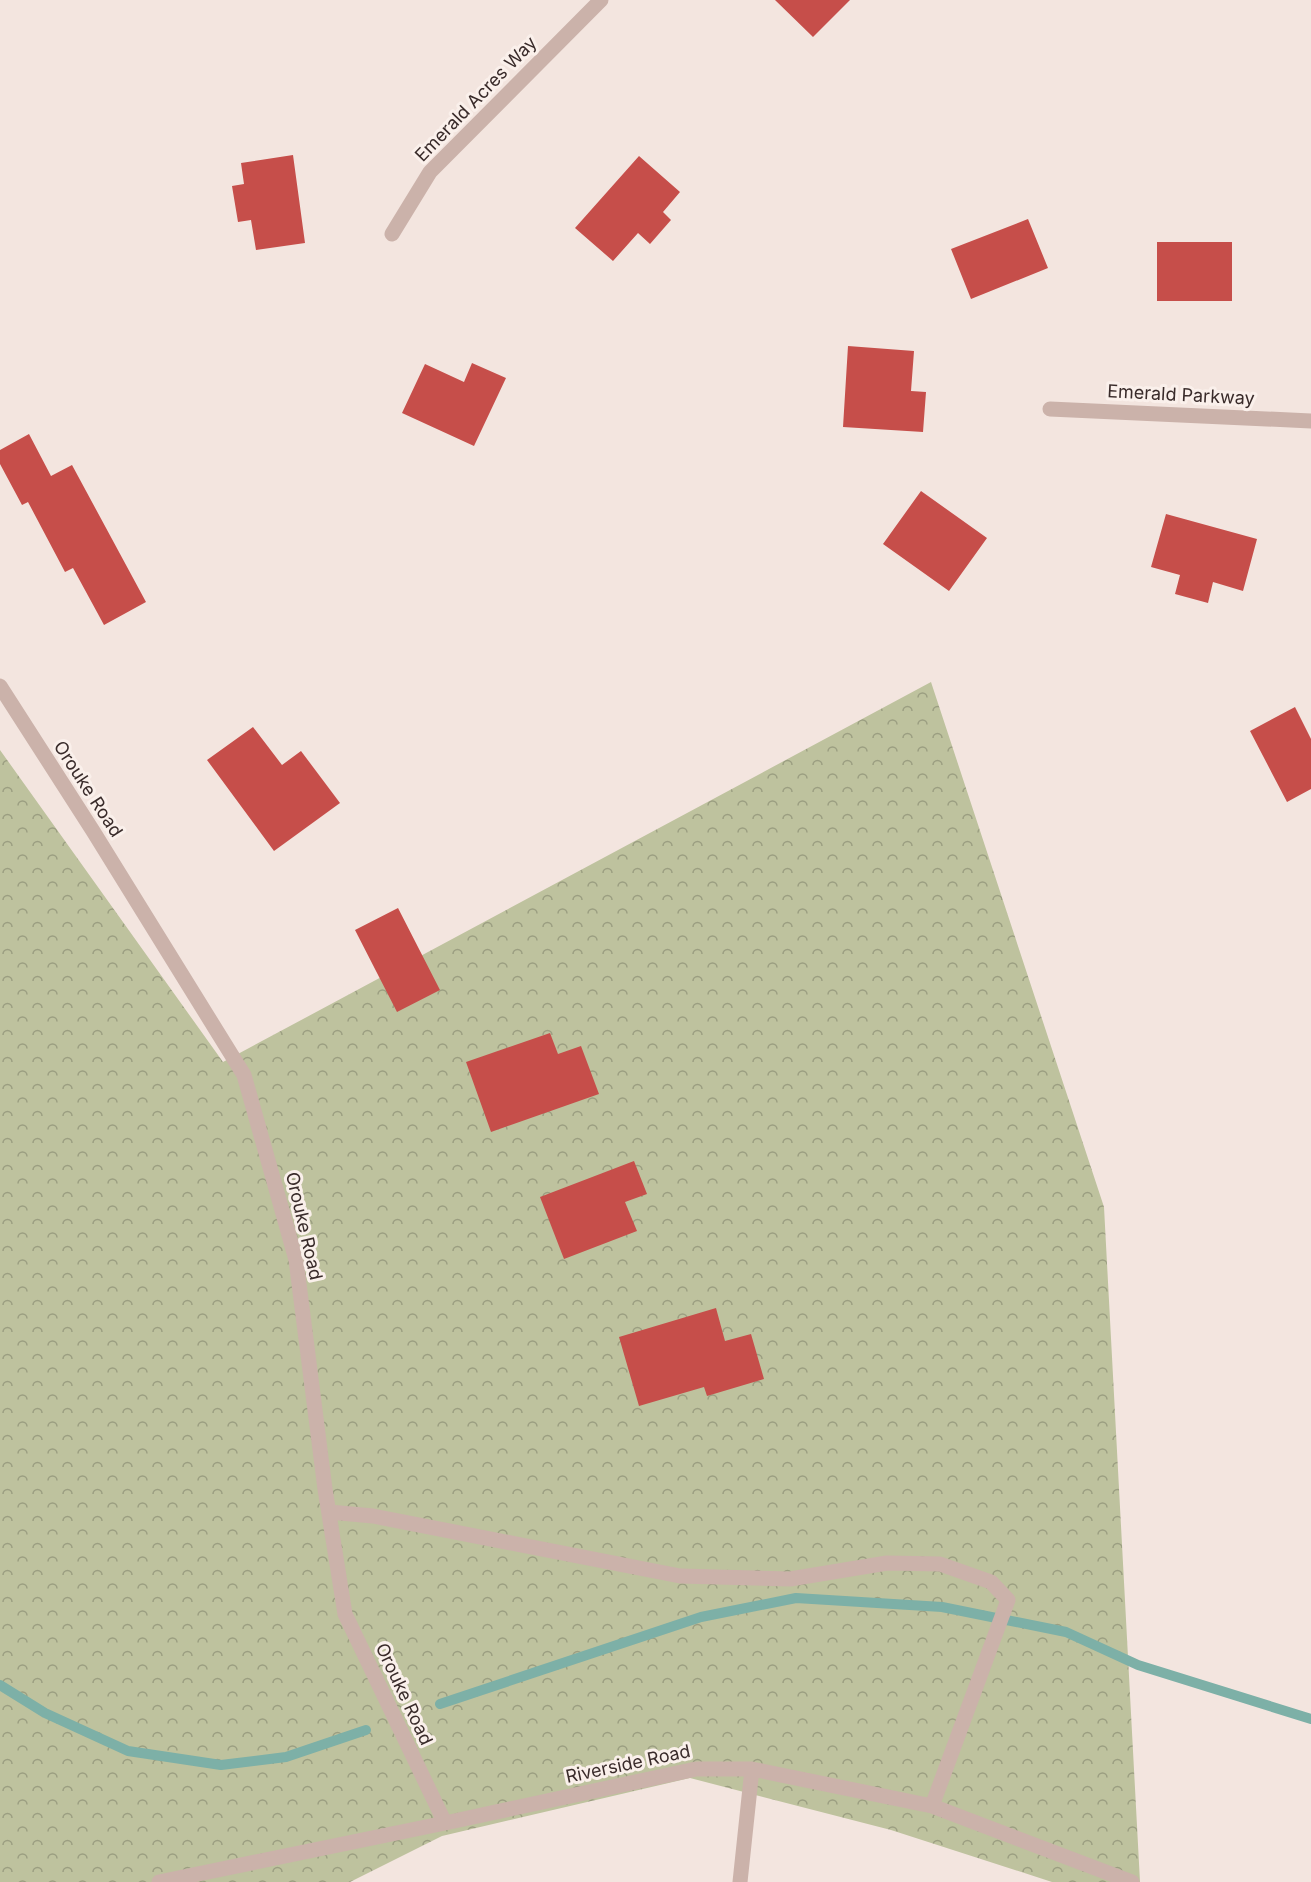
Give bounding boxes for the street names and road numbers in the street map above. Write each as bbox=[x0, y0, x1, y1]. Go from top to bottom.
street label: Emerald Acres Way bbox=[411, 32, 541, 165]
street label: Emerald Parkway bbox=[1107, 380, 1255, 409]
street label: Orouke Road bbox=[50, 737, 127, 841]
street label: Orouke Road bbox=[282, 1170, 327, 1282]
street label: Orouke Road bbox=[372, 1639, 437, 1748]
street label: Riverside Road bbox=[564, 1740, 692, 1787]

